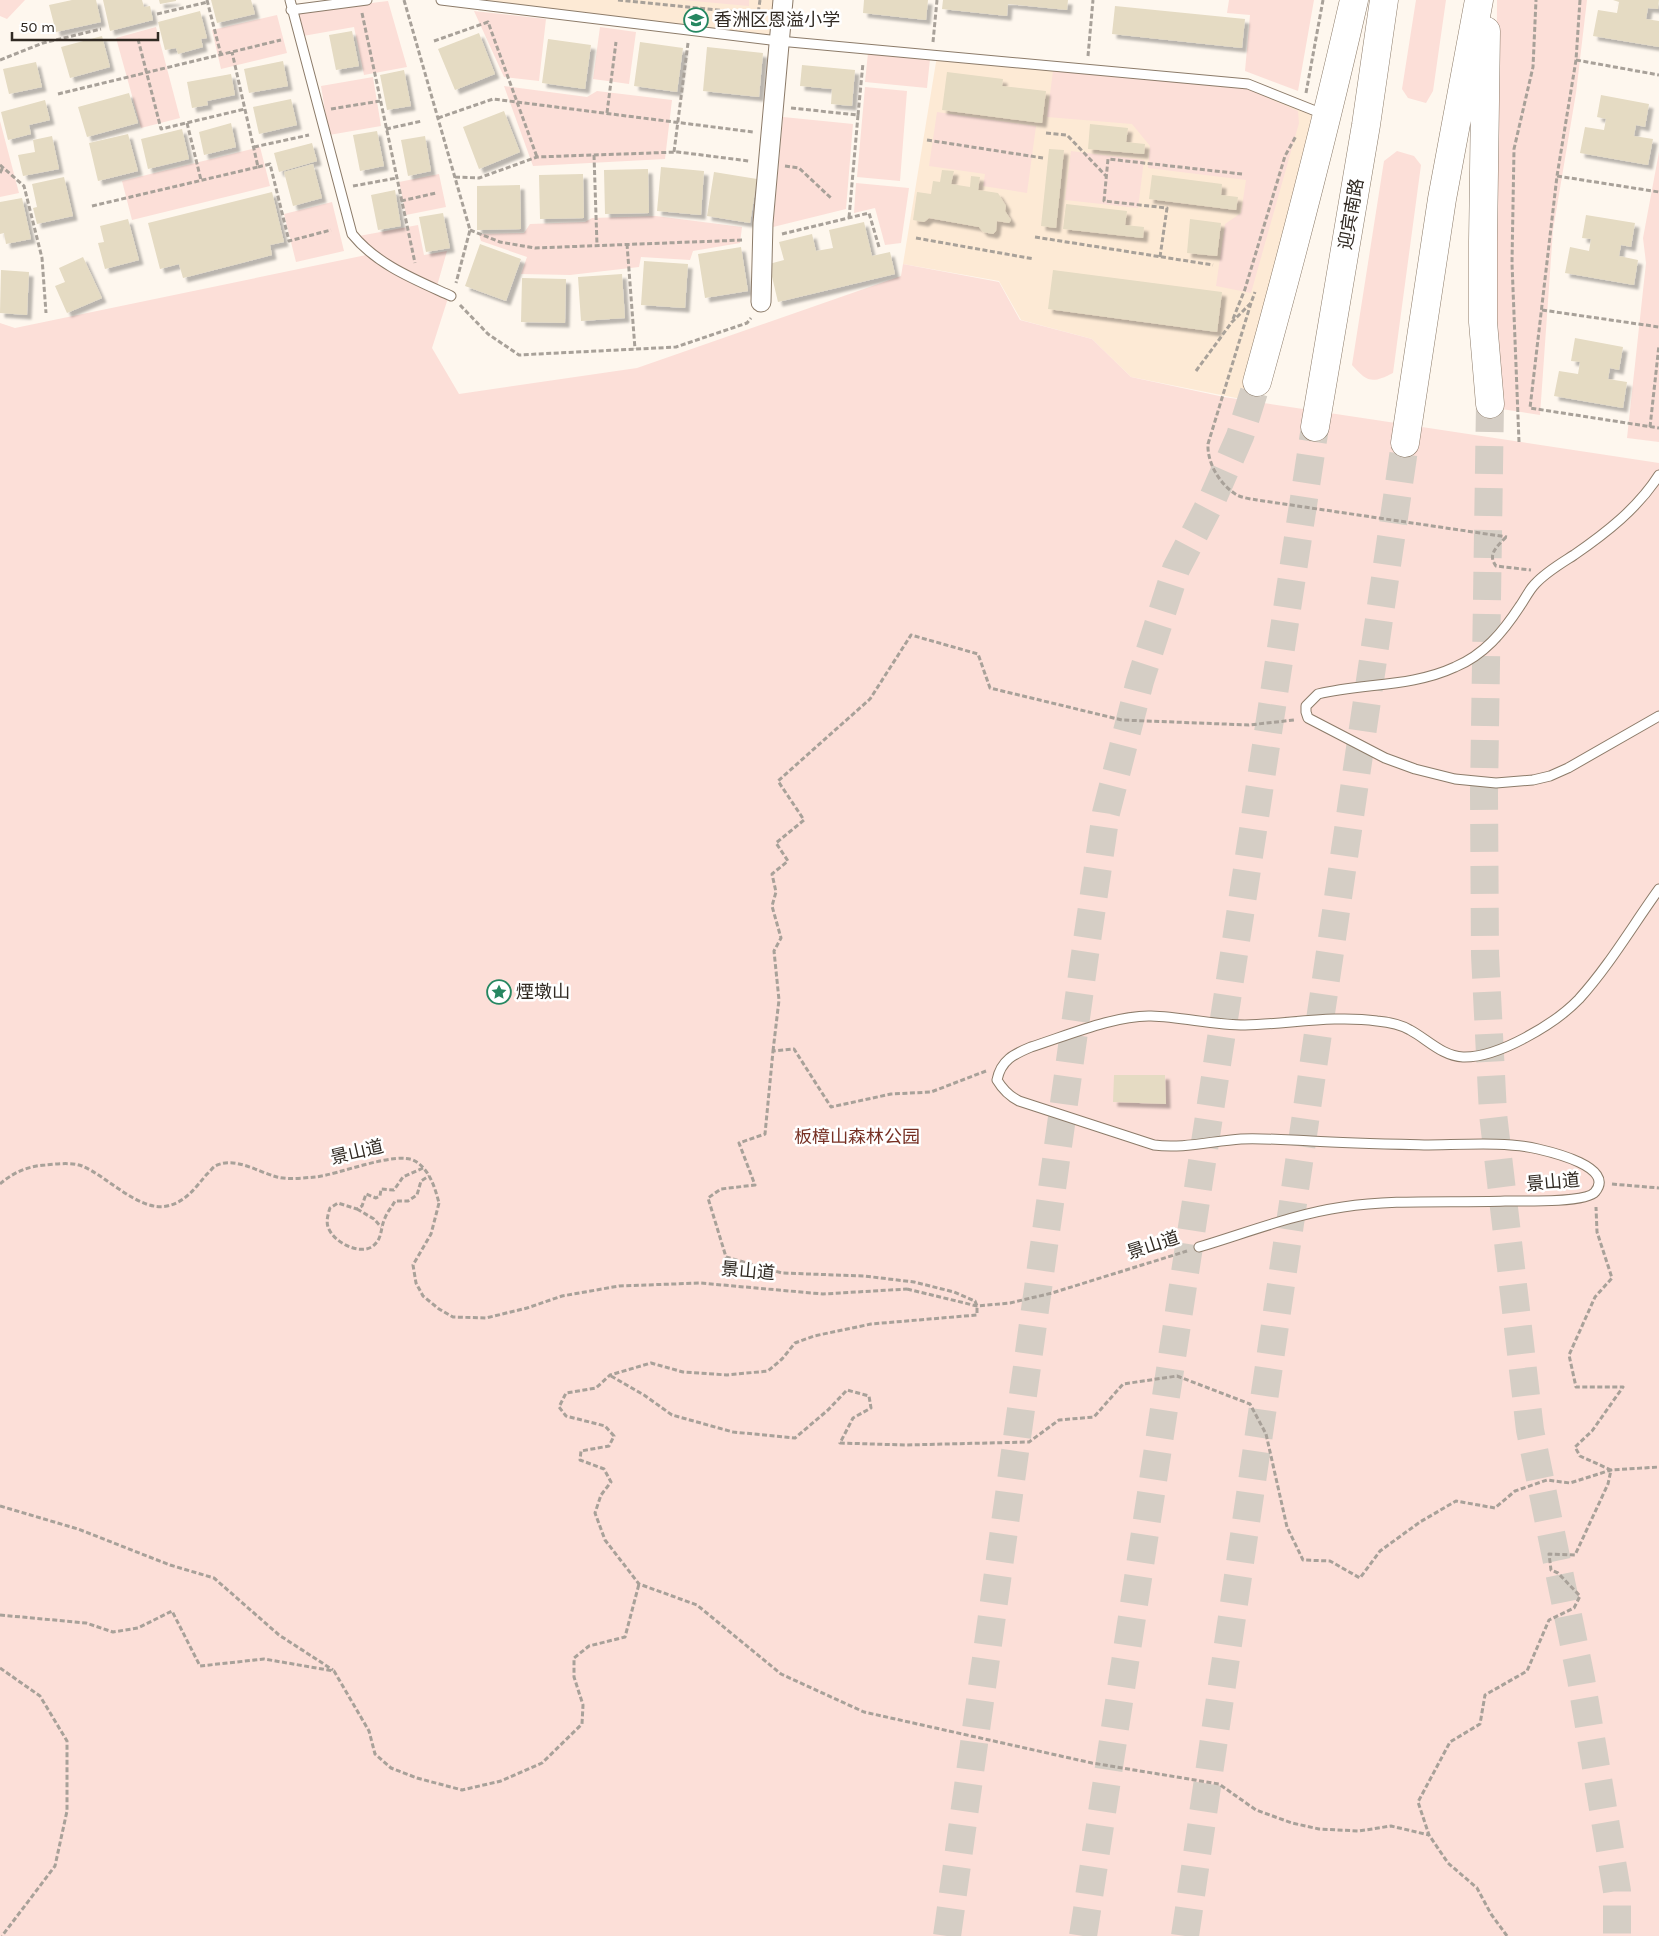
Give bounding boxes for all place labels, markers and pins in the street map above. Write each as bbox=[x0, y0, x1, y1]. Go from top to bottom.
school or university icon: 香洲区恩溢小学 bbox=[683, 7, 709, 33]
place label: 香洲区恩溢小学 bbox=[714, 9, 840, 31]
place icon: 煙墩山 bbox=[486, 979, 512, 1005]
place label: 煙墩山 bbox=[516, 981, 570, 1003]

